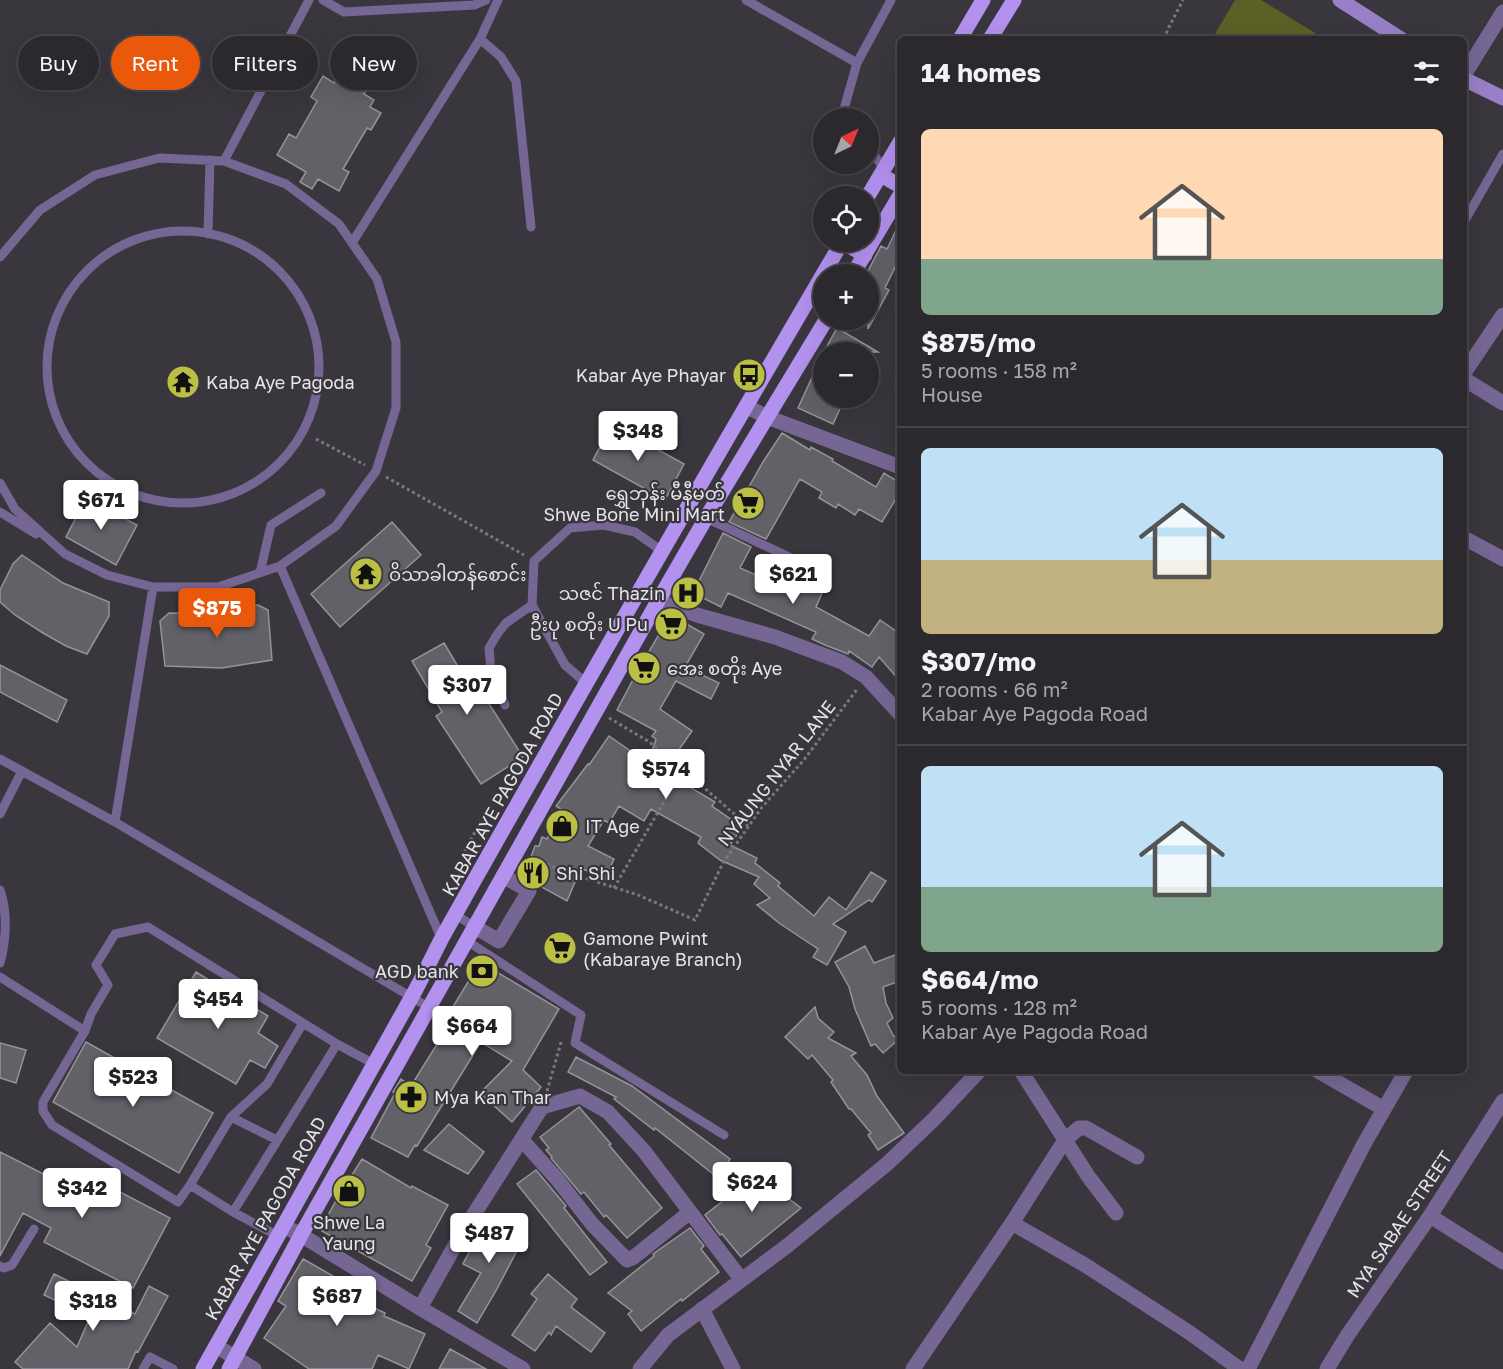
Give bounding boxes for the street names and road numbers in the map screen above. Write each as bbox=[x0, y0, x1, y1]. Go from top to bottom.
street label: KABAR AYE PAGODA ROAD bbox=[437, 688, 567, 900]
street label: NYAUNG NYAR LANE bbox=[712, 696, 840, 850]
street label: KABAR AYE PAGODA ROAD bbox=[200, 1112, 330, 1324]
street label: MYA SABAE STREET bbox=[1342, 1146, 1456, 1302]

